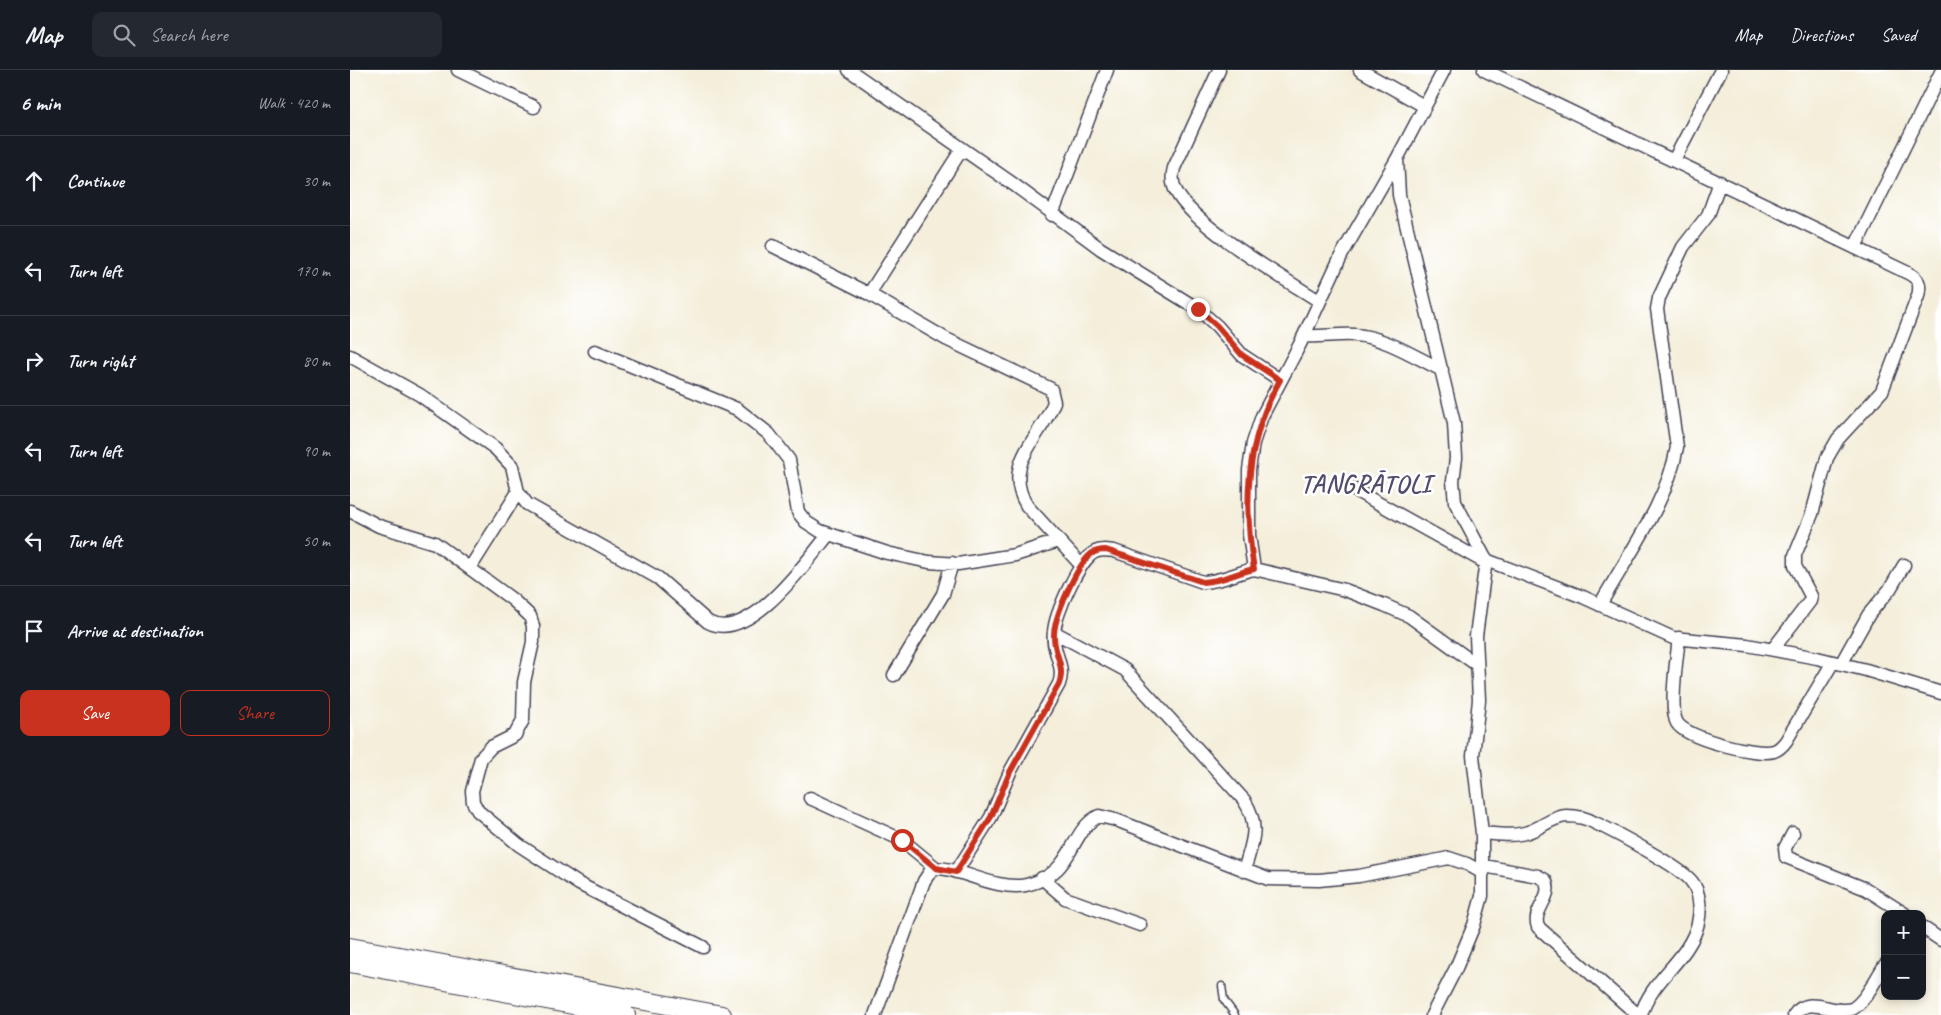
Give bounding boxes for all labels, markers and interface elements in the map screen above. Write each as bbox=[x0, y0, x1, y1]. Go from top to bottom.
search box bbox=[92, 12, 442, 57]
text: Map bbox=[25, 20, 62, 50]
icon: search bbox=[110, 21, 138, 49]
text: Search here bbox=[150, 23, 228, 47]
text: Map bbox=[1735, 24, 1762, 46]
text: Directions bbox=[1790, 24, 1853, 46]
text: Saved bbox=[1881, 24, 1916, 46]
text: 6 min bbox=[20, 90, 61, 116]
text: Walk · 420 m bbox=[258, 93, 330, 113]
icon: ahead bbox=[20, 167, 48, 195]
text: Continue bbox=[67, 169, 124, 193]
text: 30 m bbox=[303, 171, 330, 191]
icon: left bbox=[20, 257, 48, 285]
text: Turn left bbox=[67, 259, 122, 283]
text: 170 m bbox=[296, 261, 330, 281]
route end bbox=[1187, 298, 1210, 321]
icon: right bbox=[20, 347, 48, 375]
text: Turn right bbox=[67, 349, 134, 373]
text: 80 m bbox=[303, 351, 330, 371]
icon: left bbox=[20, 437, 48, 465]
text: Turn left bbox=[67, 439, 122, 463]
text: 90 m bbox=[303, 441, 330, 461]
district label: TANGRĀTOLI bbox=[1300, 468, 1436, 500]
icon: left bbox=[20, 527, 48, 555]
text: Turn left bbox=[67, 529, 122, 553]
text: 50 m bbox=[303, 531, 330, 551]
icon: arrive bbox=[20, 617, 48, 645]
text: Arrive at destination bbox=[67, 619, 203, 643]
button: Save bbox=[20, 690, 170, 736]
button: Share bbox=[180, 690, 330, 736]
route start bbox=[891, 829, 914, 852]
map controls bbox=[1881, 910, 1926, 1000]
button: + bbox=[1881, 910, 1926, 955]
button: − bbox=[1881, 955, 1926, 1000]

